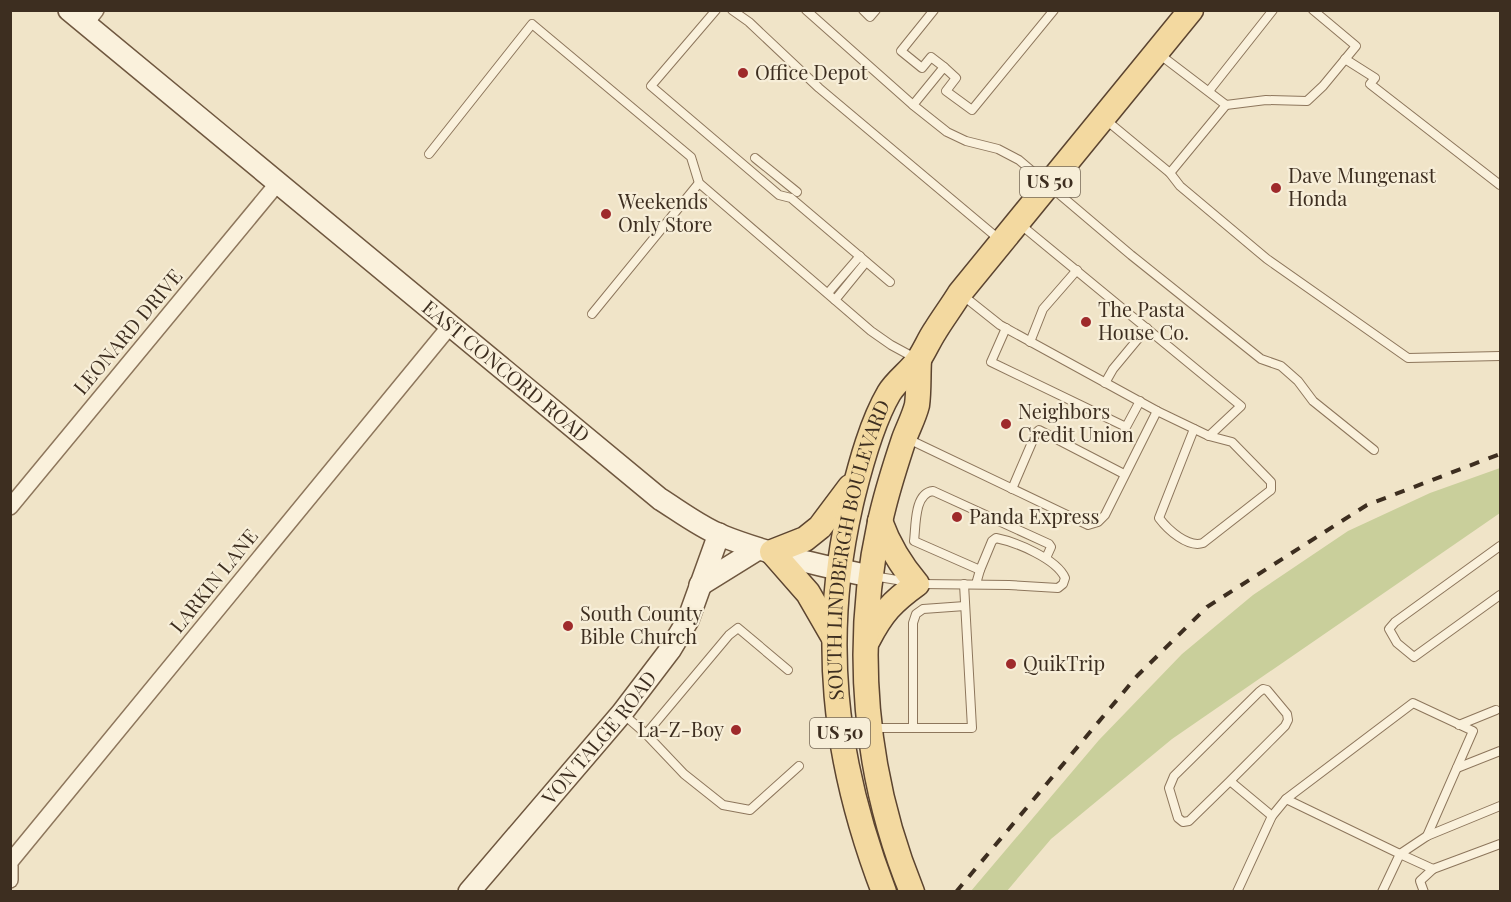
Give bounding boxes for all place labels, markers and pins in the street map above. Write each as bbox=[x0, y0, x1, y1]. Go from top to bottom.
place label: Office Depot bbox=[755, 58, 868, 85]
marker: Office Depot bbox=[736, 66, 750, 80]
place label: Dave Mungenast Honda bbox=[1288, 161, 1437, 211]
marker: Dave Mungenast Honda bbox=[1269, 181, 1283, 195]
place label: Weekends Only Store bbox=[617, 187, 712, 237]
marker: Weekends Only Store bbox=[599, 207, 613, 221]
place label: The Pasta House Co. bbox=[1098, 295, 1189, 345]
marker: The Pasta House Co. bbox=[1079, 315, 1093, 329]
place label: Neighbors Credit Union bbox=[1018, 397, 1134, 447]
marker: Neighbors Credit Union bbox=[999, 417, 1013, 431]
place label: Panda Express bbox=[969, 502, 1099, 529]
marker: Panda Express bbox=[950, 510, 964, 524]
place label: South County Bible Church bbox=[580, 599, 703, 649]
marker: South County Bible Church bbox=[561, 619, 575, 633]
place label: QuikTrip bbox=[1023, 649, 1105, 676]
marker: QuikTrip bbox=[1004, 657, 1018, 671]
place label: La-Z-Boy bbox=[637, 715, 724, 742]
marker: La-Z-Boy bbox=[729, 723, 743, 737]

